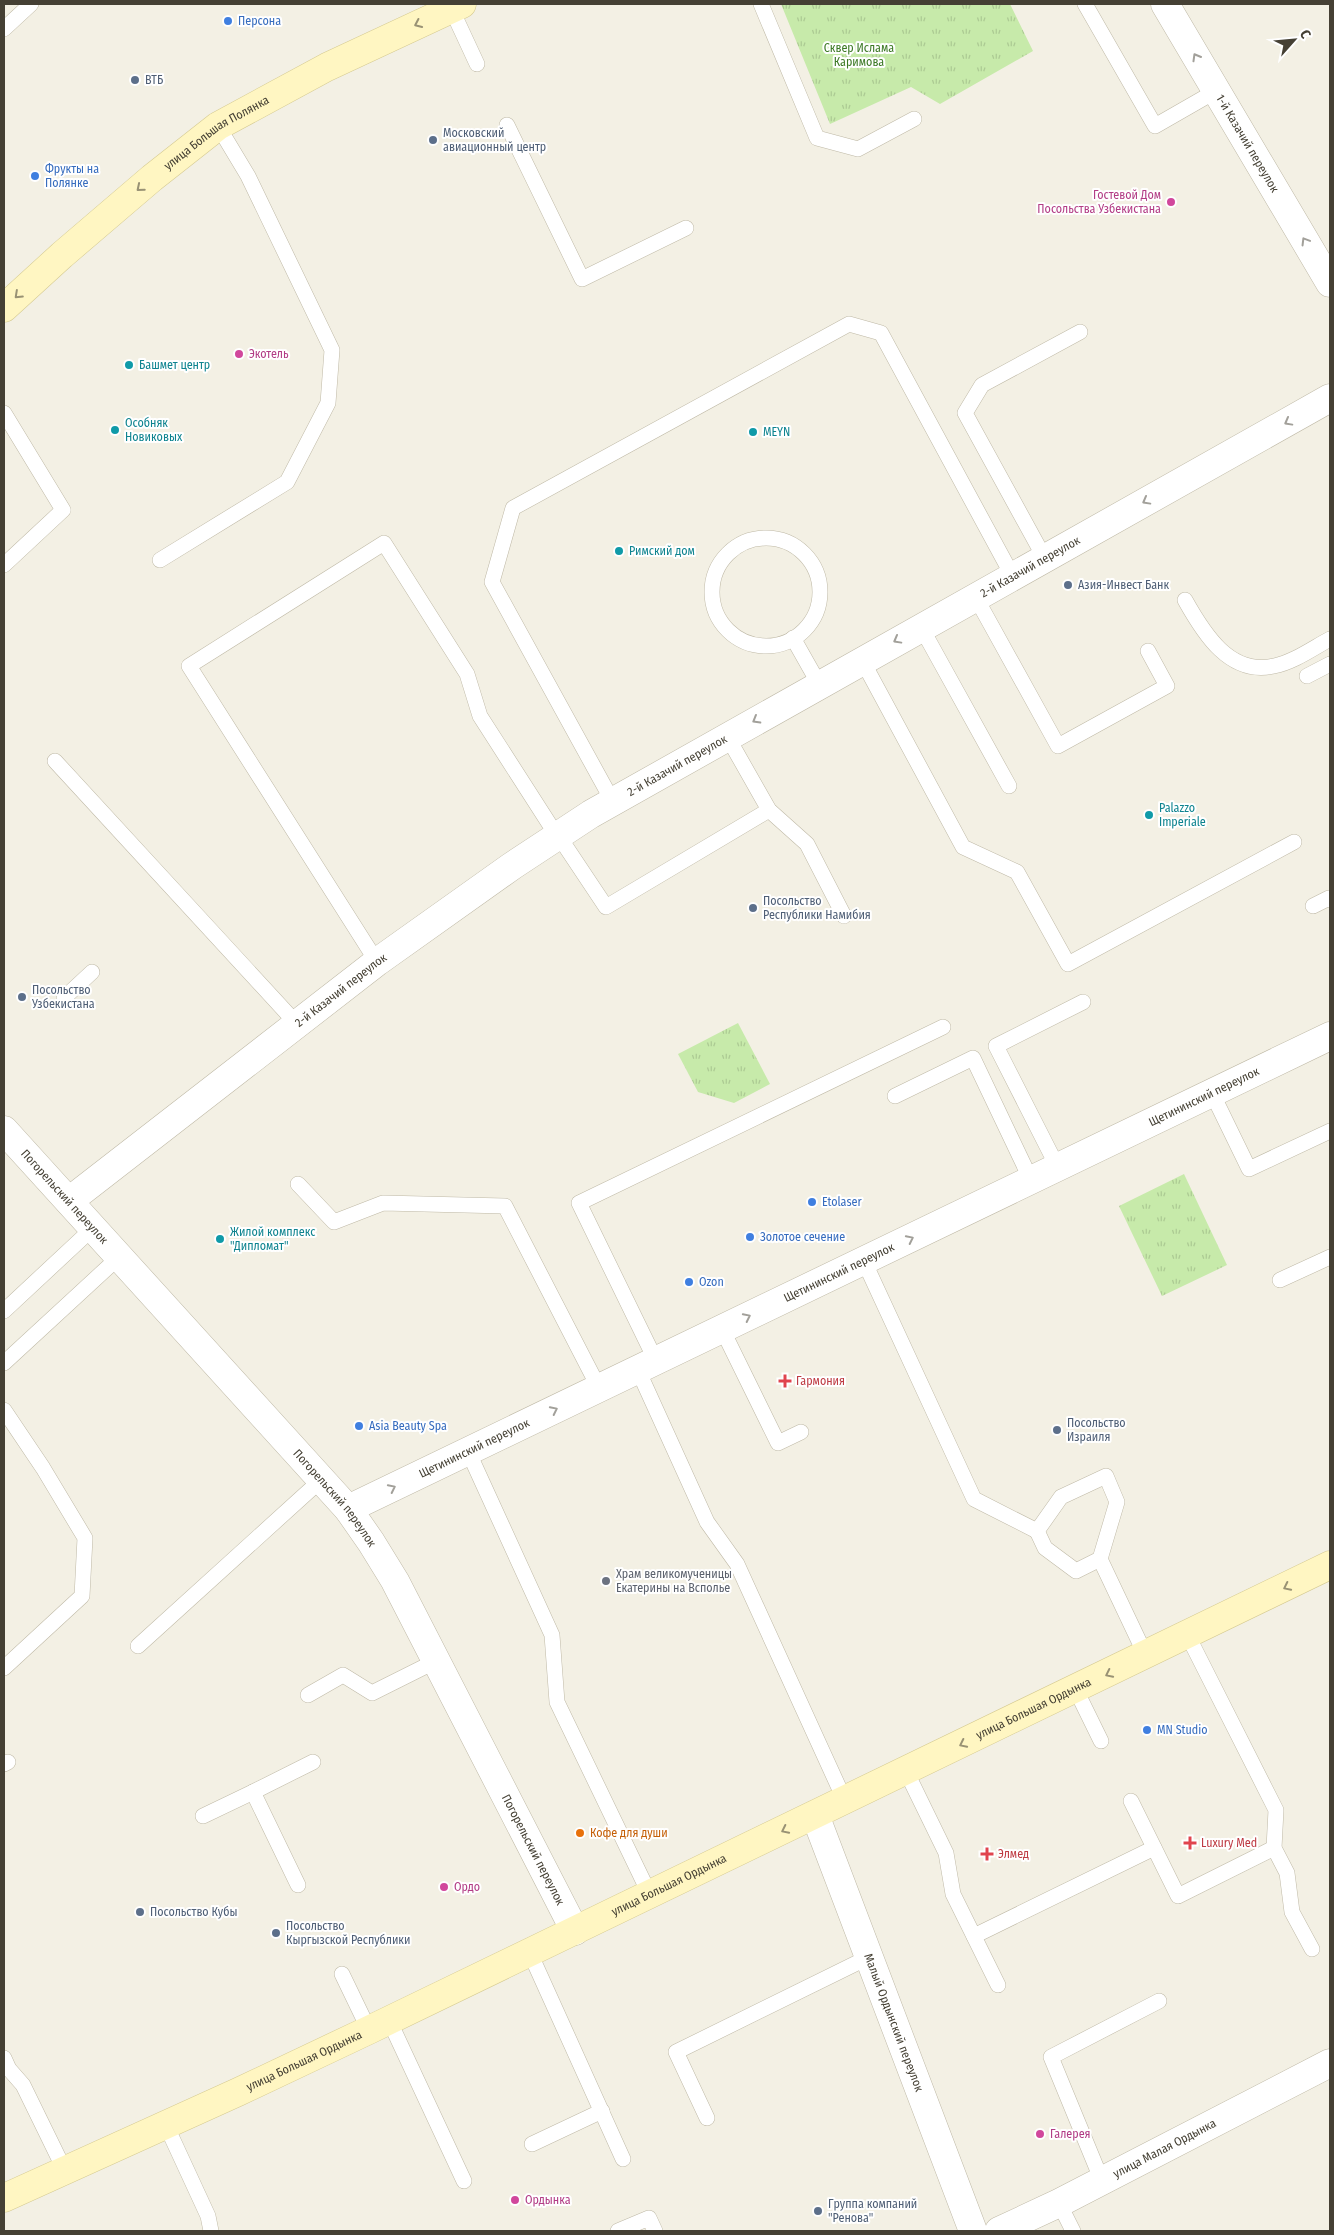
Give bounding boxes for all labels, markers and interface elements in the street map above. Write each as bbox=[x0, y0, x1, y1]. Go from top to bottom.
place label: Персона bbox=[238, 14, 281, 28]
marker: Персона bbox=[222, 15, 234, 27]
north arrow bbox=[1269, 15, 1319, 65]
one-way arrow bbox=[414, 18, 423, 28]
text: С bbox=[1296, 27, 1315, 42]
park label: Сквер Ислама Каримова bbox=[824, 41, 894, 69]
one-way arrow bbox=[1193, 54, 1203, 63]
place label: ВТБ bbox=[145, 73, 163, 87]
marker: ВТБ bbox=[129, 74, 141, 86]
street label: 1-й Казачий переулок bbox=[1213, 92, 1282, 195]
street label: улица Большая Полянка bbox=[161, 93, 271, 173]
place label: Московский авиационный центр bbox=[443, 126, 546, 154]
marker: Московский авиационный центр bbox=[427, 134, 439, 146]
place label: Фрукты на Полянке bbox=[45, 162, 99, 190]
marker: Фрукты на Полянке bbox=[29, 170, 41, 182]
one-way arrow bbox=[137, 182, 146, 191]
place label: Гостевой Дом Посольства Узбекистана bbox=[1037, 188, 1161, 216]
marker: Гостевой Дом Посольства Узбекистана bbox=[1165, 196, 1177, 208]
one-way arrow bbox=[1302, 238, 1312, 247]
one-way arrow bbox=[15, 289, 24, 298]
place label: Экотель bbox=[249, 347, 289, 361]
marker: Экотель bbox=[233, 348, 245, 360]
place label: Башмет центр bbox=[139, 358, 210, 372]
marker: Башмет центр bbox=[123, 359, 135, 371]
one-way arrow bbox=[1284, 415, 1293, 425]
place label: Особняк Новиковых bbox=[125, 416, 183, 444]
marker: Особняк Новиковых bbox=[109, 424, 121, 436]
place label: MEYN bbox=[763, 425, 790, 439]
marker: MEYN bbox=[747, 426, 759, 438]
one-way arrow bbox=[1142, 494, 1151, 504]
street label: 2-й Казачий переулок bbox=[978, 533, 1083, 600]
place label: Римский дом bbox=[629, 544, 695, 558]
marker: Римский дом bbox=[613, 545, 625, 557]
place label: Азия-Инвест Банк bbox=[1078, 578, 1169, 592]
marker: Азия-Инвест Банк bbox=[1062, 579, 1074, 591]
one-way arrow bbox=[894, 634, 903, 644]
one-way arrow bbox=[752, 714, 761, 724]
street label: 2-й Казачий переулок bbox=[625, 732, 730, 799]
place label: Palazzo Imperiale bbox=[1159, 801, 1206, 829]
marker: Palazzo Imperiale bbox=[1143, 809, 1155, 821]
place label: Посольство Республики Намибия bbox=[763, 894, 871, 922]
marker: Посольство Республики Намибия bbox=[747, 902, 759, 914]
street label: 2-й Казачий переулок bbox=[292, 950, 390, 1030]
place label: Посольство Узбекистана bbox=[31, 983, 95, 1011]
marker: Посольство Узбекистана bbox=[16, 991, 28, 1003]
street label: Щетининский переулок bbox=[1146, 1064, 1262, 1129]
street label: Погорельский переулок bbox=[18, 1147, 111, 1247]
place label: Etolaser bbox=[822, 1195, 862, 1209]
marker: Etolaser bbox=[806, 1196, 818, 1208]
place label: Жилой комплекс "Дипломат" bbox=[230, 1225, 315, 1253]
place label: Золотое сечение bbox=[760, 1230, 845, 1244]
marker: Золотое сечение bbox=[744, 1231, 756, 1243]
marker: Жилой комплекс "Дипломат" bbox=[214, 1233, 226, 1245]
one-way arrow bbox=[904, 1235, 913, 1245]
street label: Щетининский переулок bbox=[782, 1240, 897, 1305]
place label: Ozon bbox=[699, 1275, 724, 1289]
marker: Ozon bbox=[683, 1276, 695, 1288]
one-way arrow bbox=[742, 1312, 751, 1323]
marker: Гармония bbox=[778, 1374, 792, 1388]
place label: Гармония bbox=[796, 1374, 845, 1388]
one-way arrow bbox=[549, 1406, 558, 1416]
street label: Щетининский переулок bbox=[417, 1416, 532, 1481]
place label: Посольство Израиля bbox=[1067, 1416, 1126, 1444]
place label: Asia Beauty Spa bbox=[369, 1419, 447, 1433]
marker: Asia Beauty Spa bbox=[353, 1420, 365, 1432]
marker: Посольство Израиля bbox=[1051, 1424, 1063, 1436]
street label: Погорельский переулок bbox=[290, 1446, 379, 1550]
one-way arrow bbox=[386, 1484, 395, 1494]
place label: Храм великомученицы Екатерины на Всполье bbox=[616, 1567, 732, 1595]
marker: Храм великомученицы Екатерины на Всполье bbox=[600, 1575, 612, 1587]
one-way arrow bbox=[1283, 1581, 1292, 1591]
one-way arrow bbox=[1105, 1667, 1114, 1678]
street label: улица Большая Ордынка bbox=[974, 1675, 1093, 1742]
place label: MN Studio bbox=[1157, 1723, 1208, 1737]
marker: MN Studio bbox=[1141, 1724, 1153, 1736]
one-way arrow bbox=[959, 1738, 968, 1748]
street label: Погорельский переулок bbox=[499, 1792, 568, 1908]
one-way arrow bbox=[781, 1824, 790, 1834]
place label: Кофе для души bbox=[590, 1826, 668, 1840]
marker: Кофе для души bbox=[574, 1827, 586, 1839]
marker: Luxury Med bbox=[1183, 1836, 1197, 1850]
place label: Luxury Med bbox=[1201, 1836, 1257, 1850]
marker: Элмед bbox=[980, 1847, 994, 1861]
place label: Элмед bbox=[998, 1847, 1029, 1861]
street label: улица Большая Ордынка bbox=[609, 1851, 729, 1919]
place label: Ордо bbox=[454, 1880, 480, 1894]
marker: Ордо bbox=[438, 1881, 450, 1893]
place label: Посольство Кубы bbox=[150, 1905, 237, 1919]
marker: Посольство Кубы bbox=[134, 1906, 146, 1918]
place label: Посольство Кыргызской Республики bbox=[286, 1919, 410, 1947]
marker: Посольство Кыргызской Республики bbox=[270, 1927, 282, 1939]
street label: Малый Ордынский переулок bbox=[861, 1952, 927, 2094]
street label: улица Большая Ордынка bbox=[244, 2027, 364, 2094]
street label: улица Малая Ордынка bbox=[1111, 2116, 1218, 2181]
place label: Галерея bbox=[1050, 2127, 1090, 2141]
marker: Галерея bbox=[1034, 2128, 1046, 2140]
place label: Ордынка bbox=[525, 2193, 571, 2207]
marker: Ордынка bbox=[509, 2194, 521, 2206]
place label: Группа компаний "Ренова" bbox=[828, 2197, 917, 2225]
marker: Группа компаний "Ренова" bbox=[812, 2205, 824, 2217]

